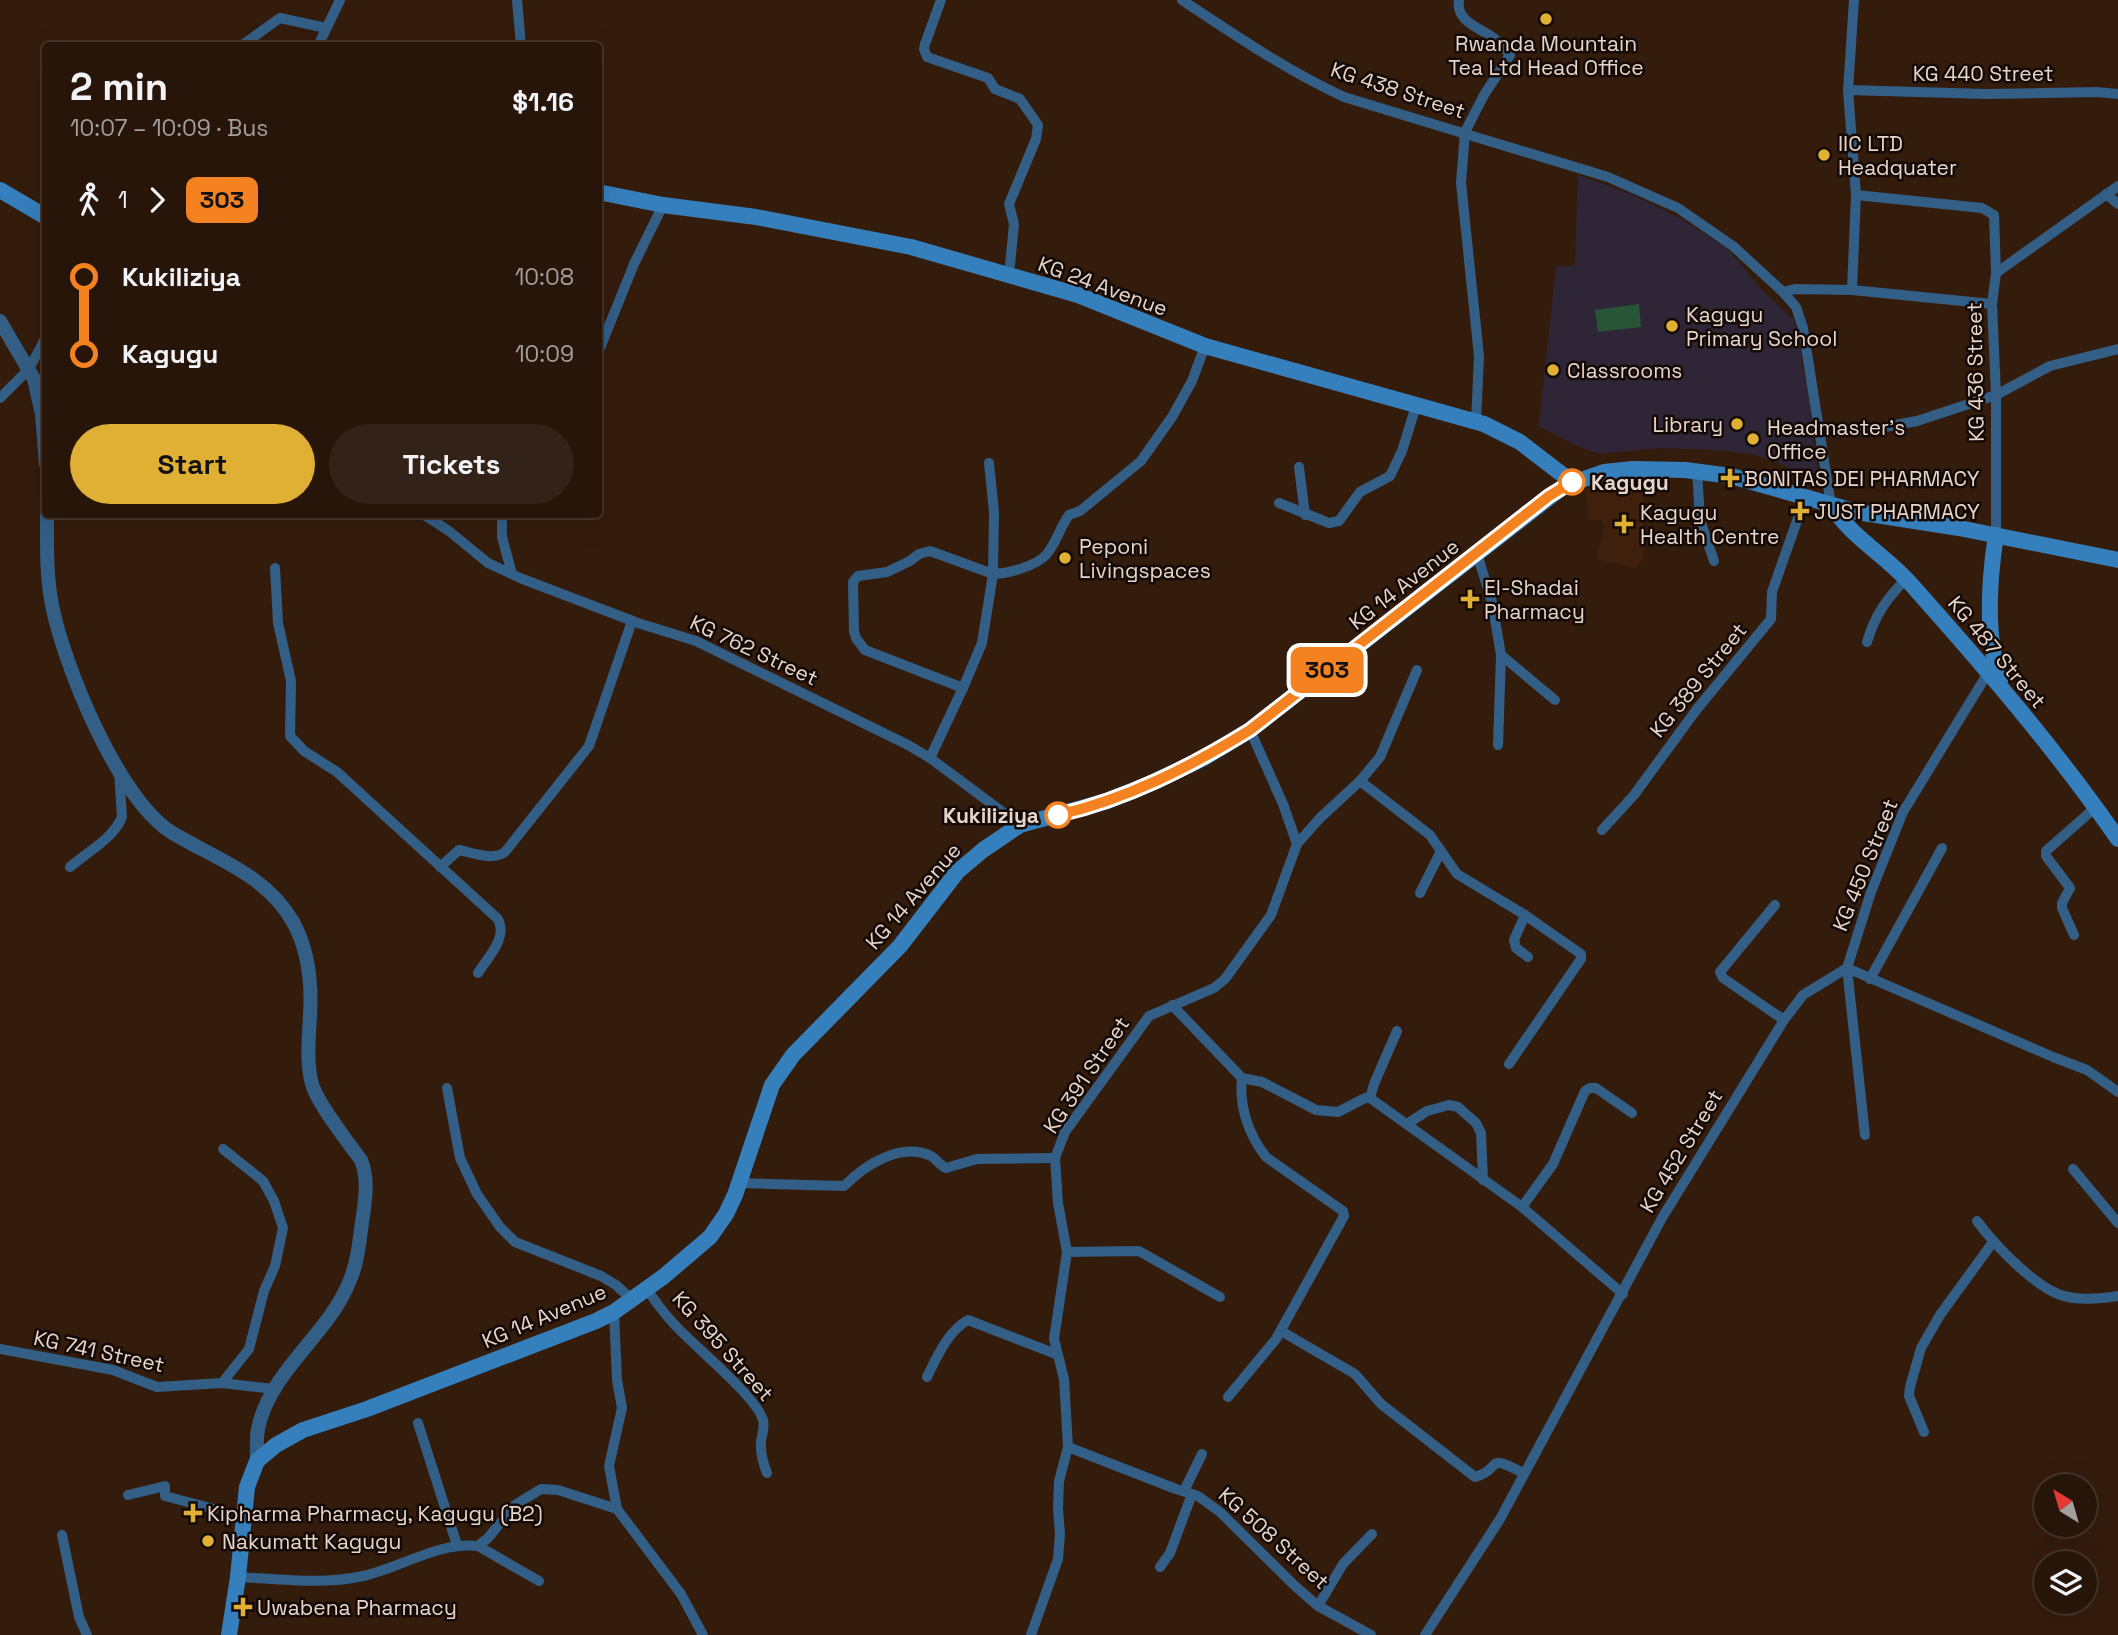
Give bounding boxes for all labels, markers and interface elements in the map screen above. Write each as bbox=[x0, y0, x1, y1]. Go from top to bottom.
marker: Rwanda Mountain Tea Ltd Head Office bbox=[1538, 11, 1554, 27]
place label: Rwanda Mountain Tea Ltd Head Office bbox=[1448, 30, 1644, 81]
street label: KG 438 Street bbox=[1327, 56, 1469, 124]
street label: KG 440 Street bbox=[1913, 60, 2053, 87]
text: 2 min bbox=[70, 63, 168, 111]
text: $1.16 bbox=[512, 85, 574, 119]
text: 10:07 – 10:09 · Bus bbox=[70, 113, 268, 143]
place label: IIC LTD Headquater bbox=[1838, 130, 1957, 181]
marker: IIC LTD Headquater bbox=[1816, 147, 1832, 163]
icon: walk bbox=[70, 181, 108, 219]
icon: forward bbox=[138, 181, 176, 219]
text: 303 bbox=[200, 184, 244, 215]
text: 1 bbox=[118, 185, 128, 215]
street label: KG 24 Avenue bbox=[1035, 250, 1171, 322]
text: Kukiliziya bbox=[122, 260, 241, 294]
text: 10:08 bbox=[515, 262, 574, 292]
place label: Kagugu Primary School bbox=[1686, 301, 1837, 352]
street label: KG 436 Street bbox=[1960, 302, 1990, 442]
marker: Kagugu Primary School bbox=[1664, 318, 1680, 334]
text: Kagugu bbox=[122, 337, 218, 371]
text: 10:09 bbox=[515, 339, 574, 369]
place label: Classrooms bbox=[1567, 357, 1682, 384]
marker: Classrooms bbox=[1545, 362, 1561, 378]
place label: Library bbox=[1652, 411, 1723, 438]
place label: Headmaster's Office bbox=[1767, 414, 1905, 465]
marker: Library bbox=[1729, 416, 1745, 432]
button: Start bbox=[70, 424, 315, 504]
button: Tickets bbox=[329, 424, 574, 504]
marker: Headmaster's Office bbox=[1745, 431, 1761, 447]
place label: BONITAS DEI PHARMACY bbox=[1744, 465, 1980, 492]
marker: Kagugu bbox=[1559, 469, 1585, 495]
place label: Kagugu bbox=[1591, 469, 1669, 496]
marker: BONITAS DEI PHARMACY bbox=[1722, 470, 1738, 486]
place label: JUST PHARMACY bbox=[1814, 498, 1980, 525]
place label: Kagugu Health Centre bbox=[1640, 499, 1779, 550]
marker: JUST PHARMACY bbox=[1792, 503, 1808, 519]
marker: Kagugu Health Centre bbox=[1614, 514, 1634, 534]
place label: Peponi Livingspaces bbox=[1079, 533, 1211, 584]
street label: KG 14 Avenue bbox=[1343, 533, 1465, 635]
marker: Peponi Livingspaces bbox=[1057, 550, 1073, 566]
place label: El-Shadai Pharmacy bbox=[1484, 574, 1585, 625]
street label: KG 487 Street bbox=[1942, 590, 2052, 714]
marker: El-Shadai Pharmacy bbox=[1462, 591, 1478, 607]
street label: KG 762 Street bbox=[686, 609, 822, 691]
street label: KG 389 Street bbox=[1644, 617, 1752, 743]
line badge: 303 bbox=[1287, 647, 1367, 693]
text: 303 bbox=[1305, 654, 1349, 685]
street label: KG 450 Street bbox=[1826, 795, 1904, 935]
place label: Kukiliziya bbox=[943, 802, 1039, 829]
marker: Kukiliziya bbox=[1045, 802, 1071, 828]
street label: KG 14 Avenue bbox=[859, 837, 967, 955]
street label: KG 391 Street bbox=[1037, 1011, 1135, 1139]
street label: KG 452 Street bbox=[1634, 1084, 1728, 1218]
street label: KG 14 Avenue bbox=[478, 1278, 610, 1354]
street label: KG 395 Street bbox=[666, 1285, 780, 1407]
street label: KG 741 Street bbox=[31, 1324, 167, 1378]
north arrow bbox=[2034, 1474, 2096, 1536]
map controls bbox=[2034, 1474, 2097, 1614]
street label: KG 508 Street bbox=[1213, 1481, 1335, 1595]
place label: Kipharma Pharmacy, Kagugu (B2) bbox=[207, 1500, 543, 1527]
marker: Kipharma Pharmacy, Kagugu (B2) bbox=[185, 1505, 201, 1521]
place label: Nakumatt Kagugu bbox=[222, 1528, 401, 1555]
marker: Nakumatt Kagugu bbox=[200, 1533, 216, 1549]
button: layers bbox=[2034, 1551, 2097, 1614]
place label: Uwabena Pharmacy bbox=[257, 1594, 457, 1621]
marker: Uwabena Pharmacy bbox=[235, 1599, 251, 1615]

